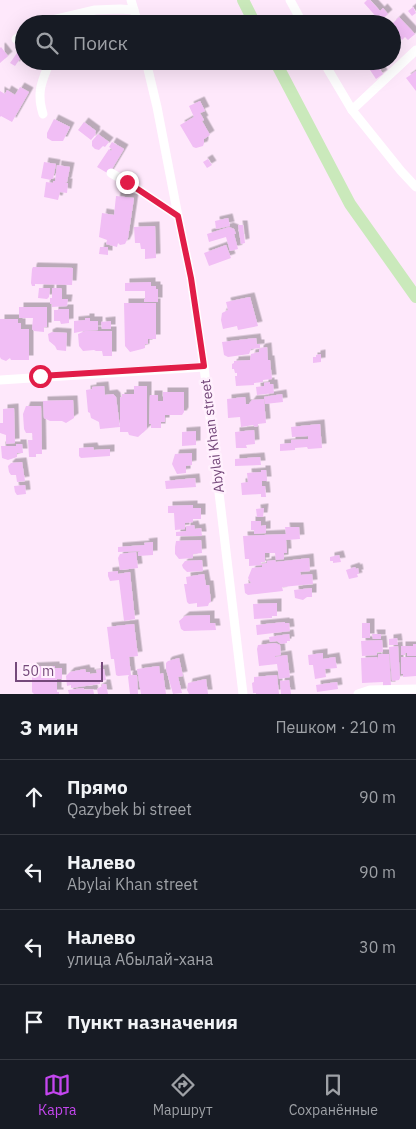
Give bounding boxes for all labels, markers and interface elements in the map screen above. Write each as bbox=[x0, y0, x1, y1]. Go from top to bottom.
search box bbox=[15, 15, 401, 70]
icon: search bbox=[33, 29, 61, 57]
text: Поиск bbox=[73, 31, 128, 55]
route end bbox=[116, 171, 139, 194]
route start bbox=[29, 365, 52, 388]
street label: Abylai Khan street bbox=[196, 378, 228, 494]
scale bar bbox=[15, 659, 102, 682]
text: 50 m bbox=[22, 662, 54, 680]
text: 3 мин bbox=[20, 713, 79, 741]
text: Пешком · 210 m bbox=[275, 717, 396, 737]
text: Прямо bbox=[67, 775, 128, 799]
icon: ahead bbox=[20, 783, 48, 811]
text: 90 m bbox=[359, 787, 396, 807]
text: Qazybek bi street bbox=[67, 799, 192, 819]
text: Налево bbox=[67, 850, 136, 874]
icon: left bbox=[20, 858, 48, 886]
text: 90 m bbox=[359, 862, 396, 882]
text: Abylai Khan street bbox=[67, 874, 198, 894]
text: Налево bbox=[67, 925, 136, 949]
icon: left bbox=[20, 933, 48, 961]
text: 30 m bbox=[359, 937, 396, 957]
text: улица Абылай-хана bbox=[67, 949, 213, 969]
icon: arrive bbox=[20, 1008, 48, 1036]
text: Пункт назначения bbox=[67, 1010, 238, 1034]
tab: Карта bbox=[38, 1071, 77, 1119]
tab: Маршрут bbox=[153, 1071, 213, 1119]
tab: Сохранённые bbox=[289, 1071, 378, 1119]

